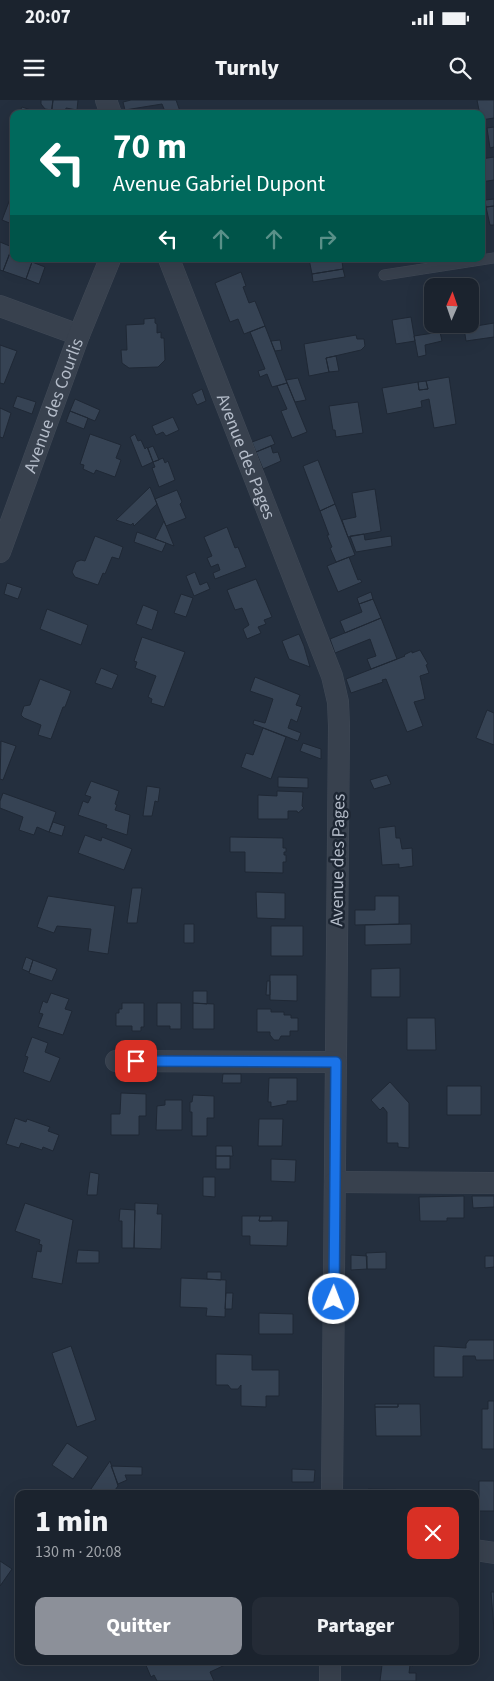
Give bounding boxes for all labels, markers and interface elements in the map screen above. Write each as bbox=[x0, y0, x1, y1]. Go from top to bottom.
text: 20:07 bbox=[25, 4, 71, 31]
text: Turnly bbox=[215, 52, 279, 84]
icon: menu bbox=[20, 54, 48, 82]
icon: search bbox=[446, 54, 474, 82]
text: 70 m bbox=[113, 122, 187, 172]
icon: left bbox=[30, 130, 95, 195]
text: Avenue Gabriel Dupont bbox=[113, 168, 325, 200]
icon: left bbox=[154, 225, 182, 253]
icon: ahead bbox=[207, 225, 235, 253]
icon: ahead bbox=[260, 225, 288, 253]
icon: right bbox=[313, 225, 341, 253]
north arrow bbox=[424, 278, 479, 332]
map controls bbox=[424, 278, 479, 333]
street label: Avenue des Courlis bbox=[17, 334, 89, 476]
street label: Avenue des Pages bbox=[210, 390, 282, 523]
street label: Avenue des Pages bbox=[324, 793, 352, 927]
pin bbox=[115, 1040, 157, 1082]
icon: arrive bbox=[122, 1047, 150, 1075]
position arrow bbox=[307, 1272, 359, 1324]
text: 1 min bbox=[35, 1500, 109, 1543]
button: close bbox=[407, 1507, 459, 1559]
text: 130 m · 20:08 bbox=[35, 1541, 122, 1563]
button: Quitter bbox=[35, 1597, 242, 1655]
button: Partager bbox=[252, 1597, 459, 1655]

